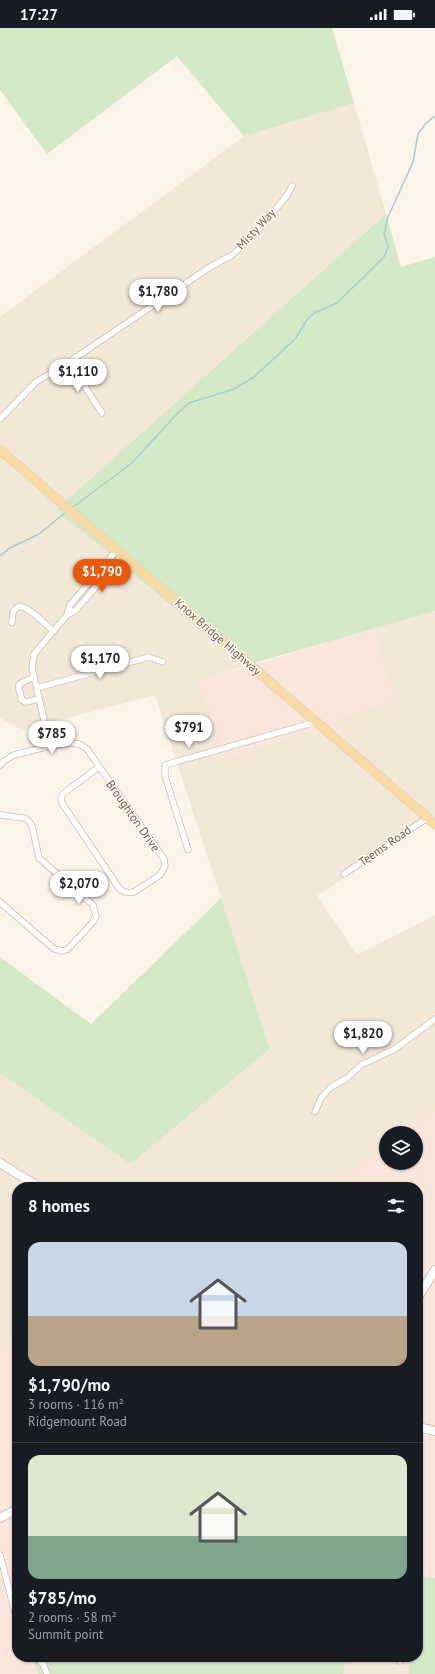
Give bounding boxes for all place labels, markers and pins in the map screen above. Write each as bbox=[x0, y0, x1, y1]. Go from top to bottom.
pin: $1,780 bbox=[125, 279, 191, 313]
pin: $1,110 bbox=[45, 359, 111, 393]
pin: $1,790 bbox=[69, 559, 135, 593]
pin: $1,170 bbox=[67, 646, 133, 680]
pin: $791 bbox=[165, 715, 213, 749]
pin: $785 bbox=[28, 721, 76, 755]
pin: $2,070 bbox=[46, 871, 112, 905]
pin: $1,820 bbox=[330, 1021, 396, 1055]

